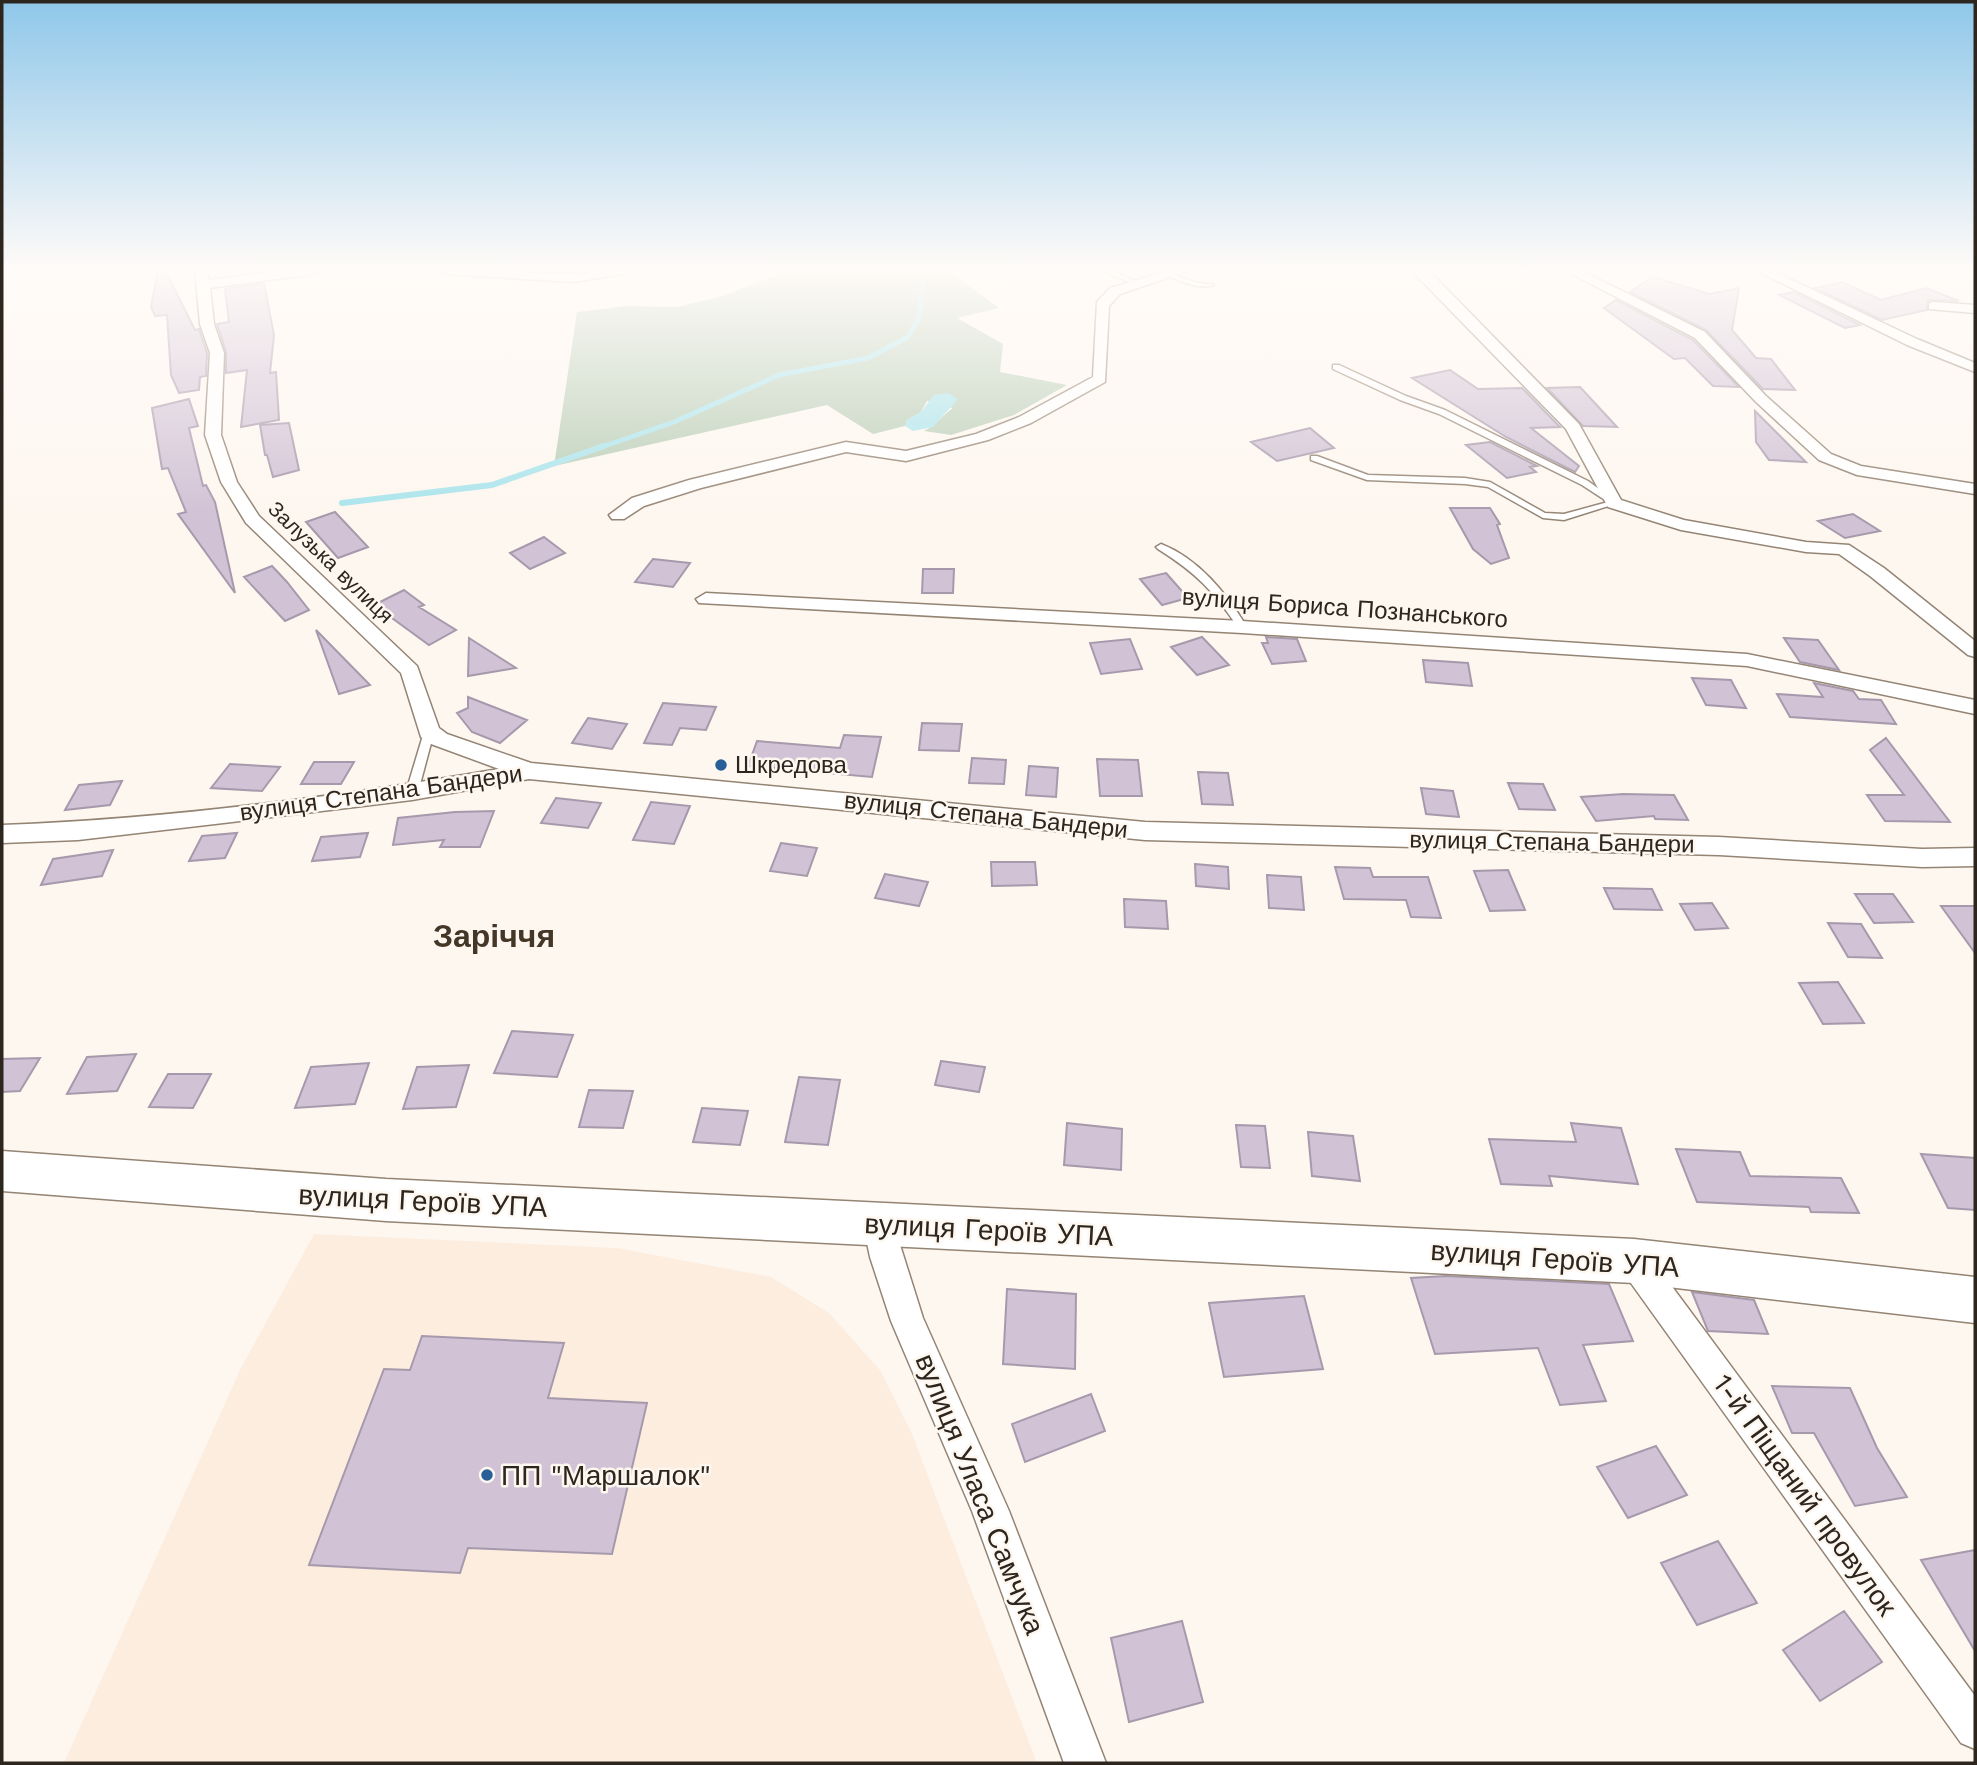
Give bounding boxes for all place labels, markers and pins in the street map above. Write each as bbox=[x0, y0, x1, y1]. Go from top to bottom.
place label: Шкредова bbox=[735, 751, 847, 779]
marker: Шкредова bbox=[713, 757, 729, 773]
place label: ПП "Маршалок" bbox=[501, 1459, 711, 1492]
marker: ПП "Маршалок" bbox=[479, 1467, 495, 1483]

